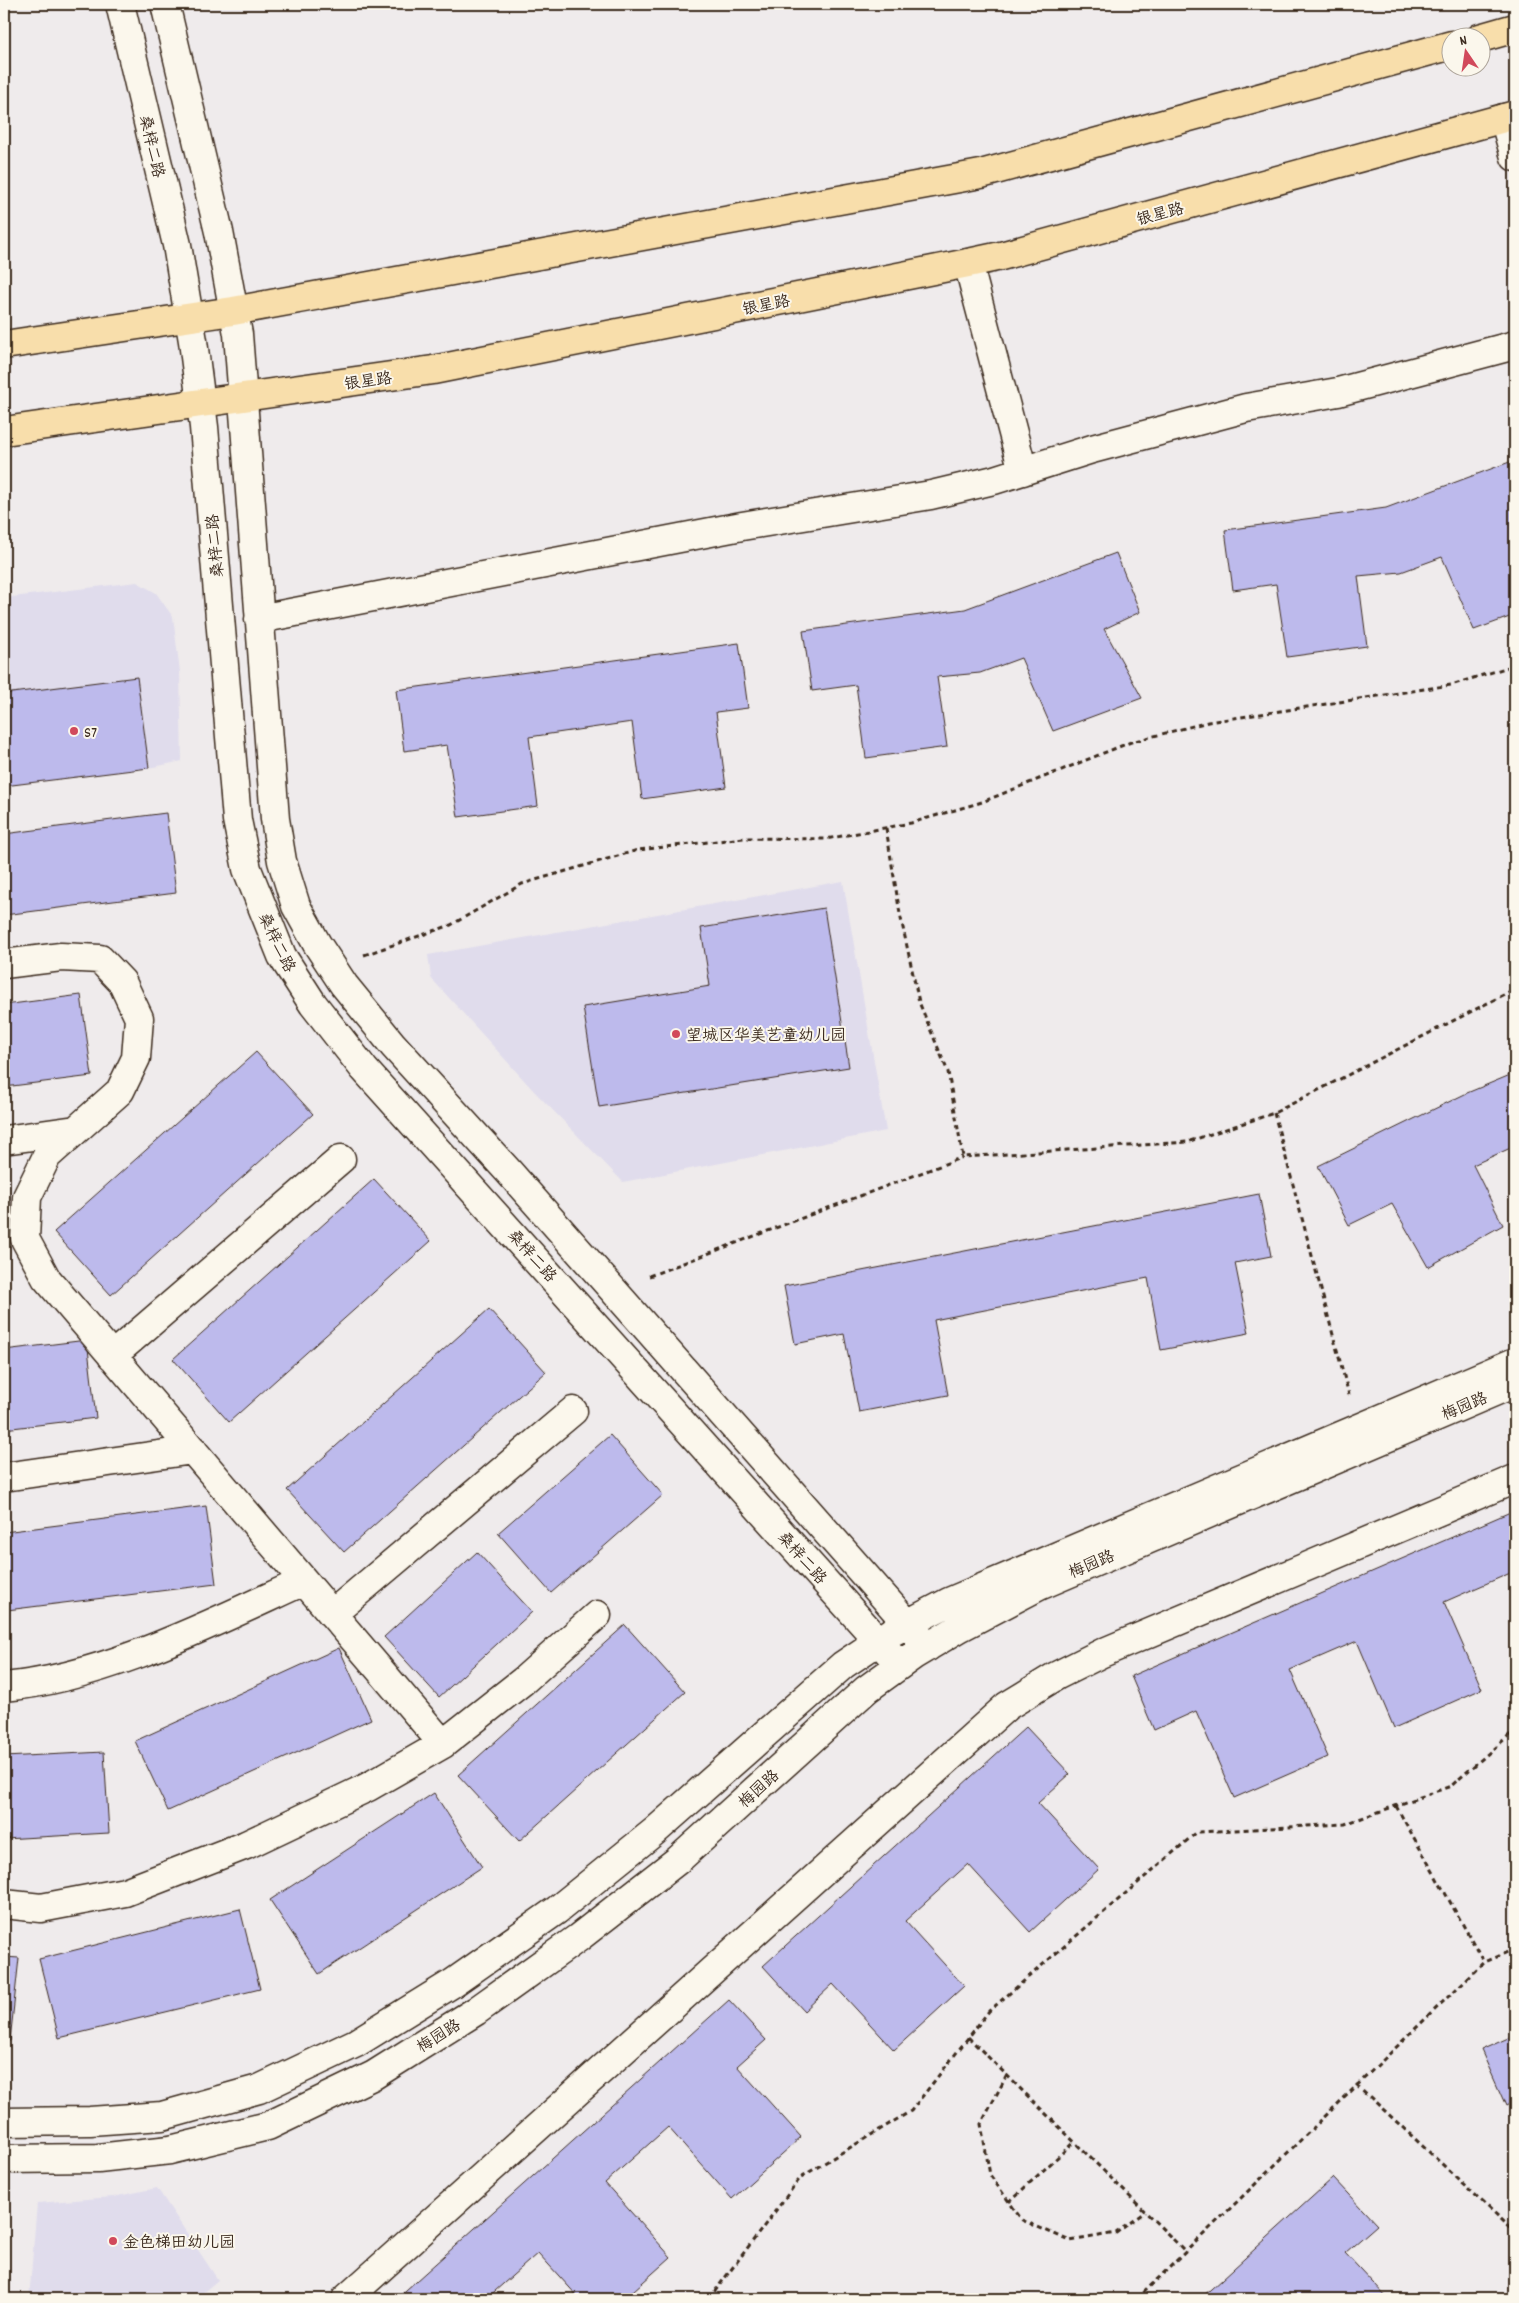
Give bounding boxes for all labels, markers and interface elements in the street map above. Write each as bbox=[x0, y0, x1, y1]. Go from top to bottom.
north arrow bbox=[1442, 28, 1492, 78]
text: N bbox=[1458, 31, 1469, 52]
street label: 桑梓二路 bbox=[132, 113, 169, 180]
street label: 银星路 bbox=[1134, 198, 1187, 233]
street label: 银星路 bbox=[741, 291, 792, 322]
street label: 银星路 bbox=[343, 368, 394, 397]
street label: 桑梓二路 bbox=[202, 513, 231, 579]
place label: S7 bbox=[84, 722, 97, 745]
marker: S7 bbox=[68, 725, 80, 737]
street label: 桑梓二路 bbox=[251, 909, 300, 977]
place label: 望城区华美艺童幼儿园 bbox=[686, 1025, 846, 1048]
marker: 望城区华美艺童幼儿园 bbox=[670, 1028, 682, 1040]
street label: 桑梓二路 bbox=[501, 1225, 561, 1288]
street label: 梅园路 bbox=[1438, 1387, 1492, 1427]
street label: 桑梓二路 bbox=[771, 1527, 831, 1590]
street label: 梅园路 bbox=[1065, 1545, 1119, 1585]
street label: 梅园路 bbox=[734, 1765, 785, 1814]
street label: 梅园路 bbox=[413, 2015, 466, 2060]
place label: 金色梯田幼儿园 bbox=[123, 2232, 235, 2255]
marker: 金色梯田幼儿园 bbox=[107, 2235, 119, 2247]

